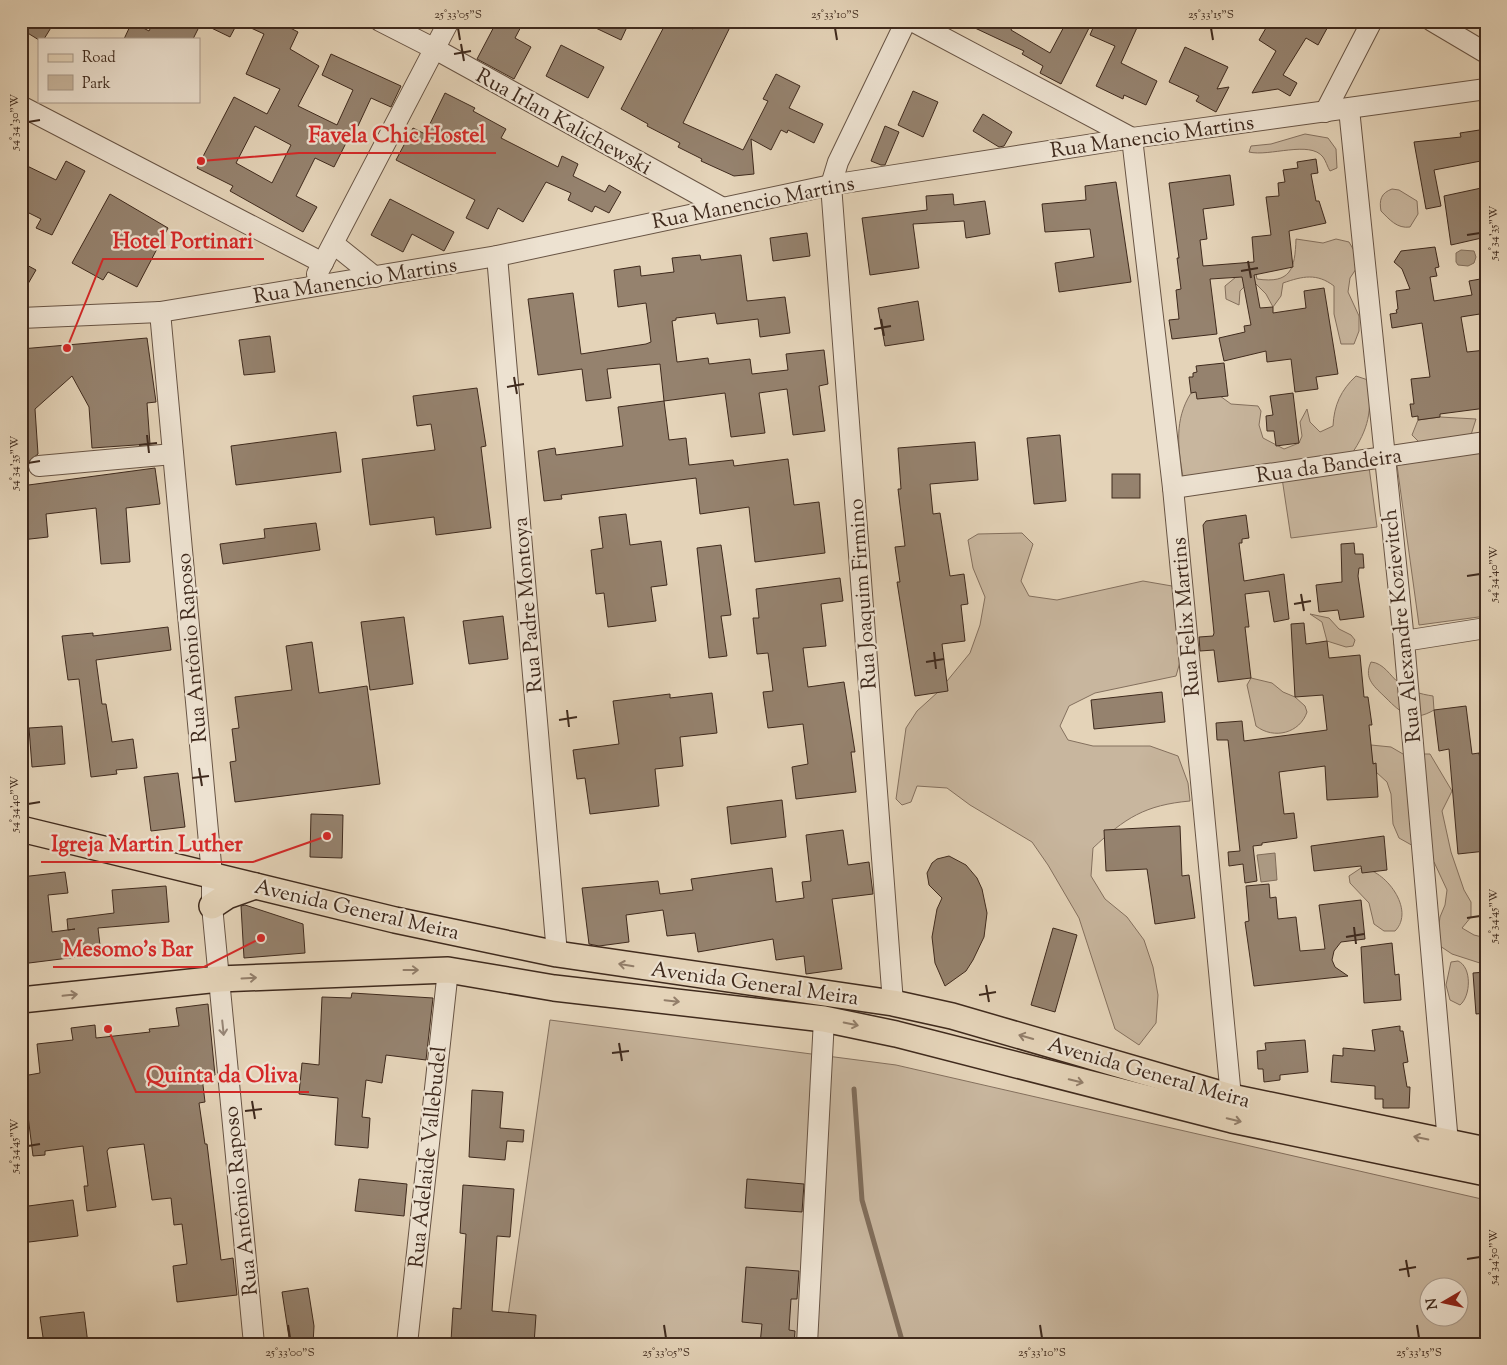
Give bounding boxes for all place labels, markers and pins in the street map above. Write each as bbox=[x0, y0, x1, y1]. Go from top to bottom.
callout: Favela Chic Hostel bbox=[299, 116, 496, 153]
callout: Hotel Portinari bbox=[103, 222, 264, 259]
callout: Igreja Martin Luther bbox=[41, 825, 253, 862]
callout: Mesomo's Bar bbox=[53, 930, 204, 967]
callout: Quinta da Oliva bbox=[136, 1055, 309, 1092]

